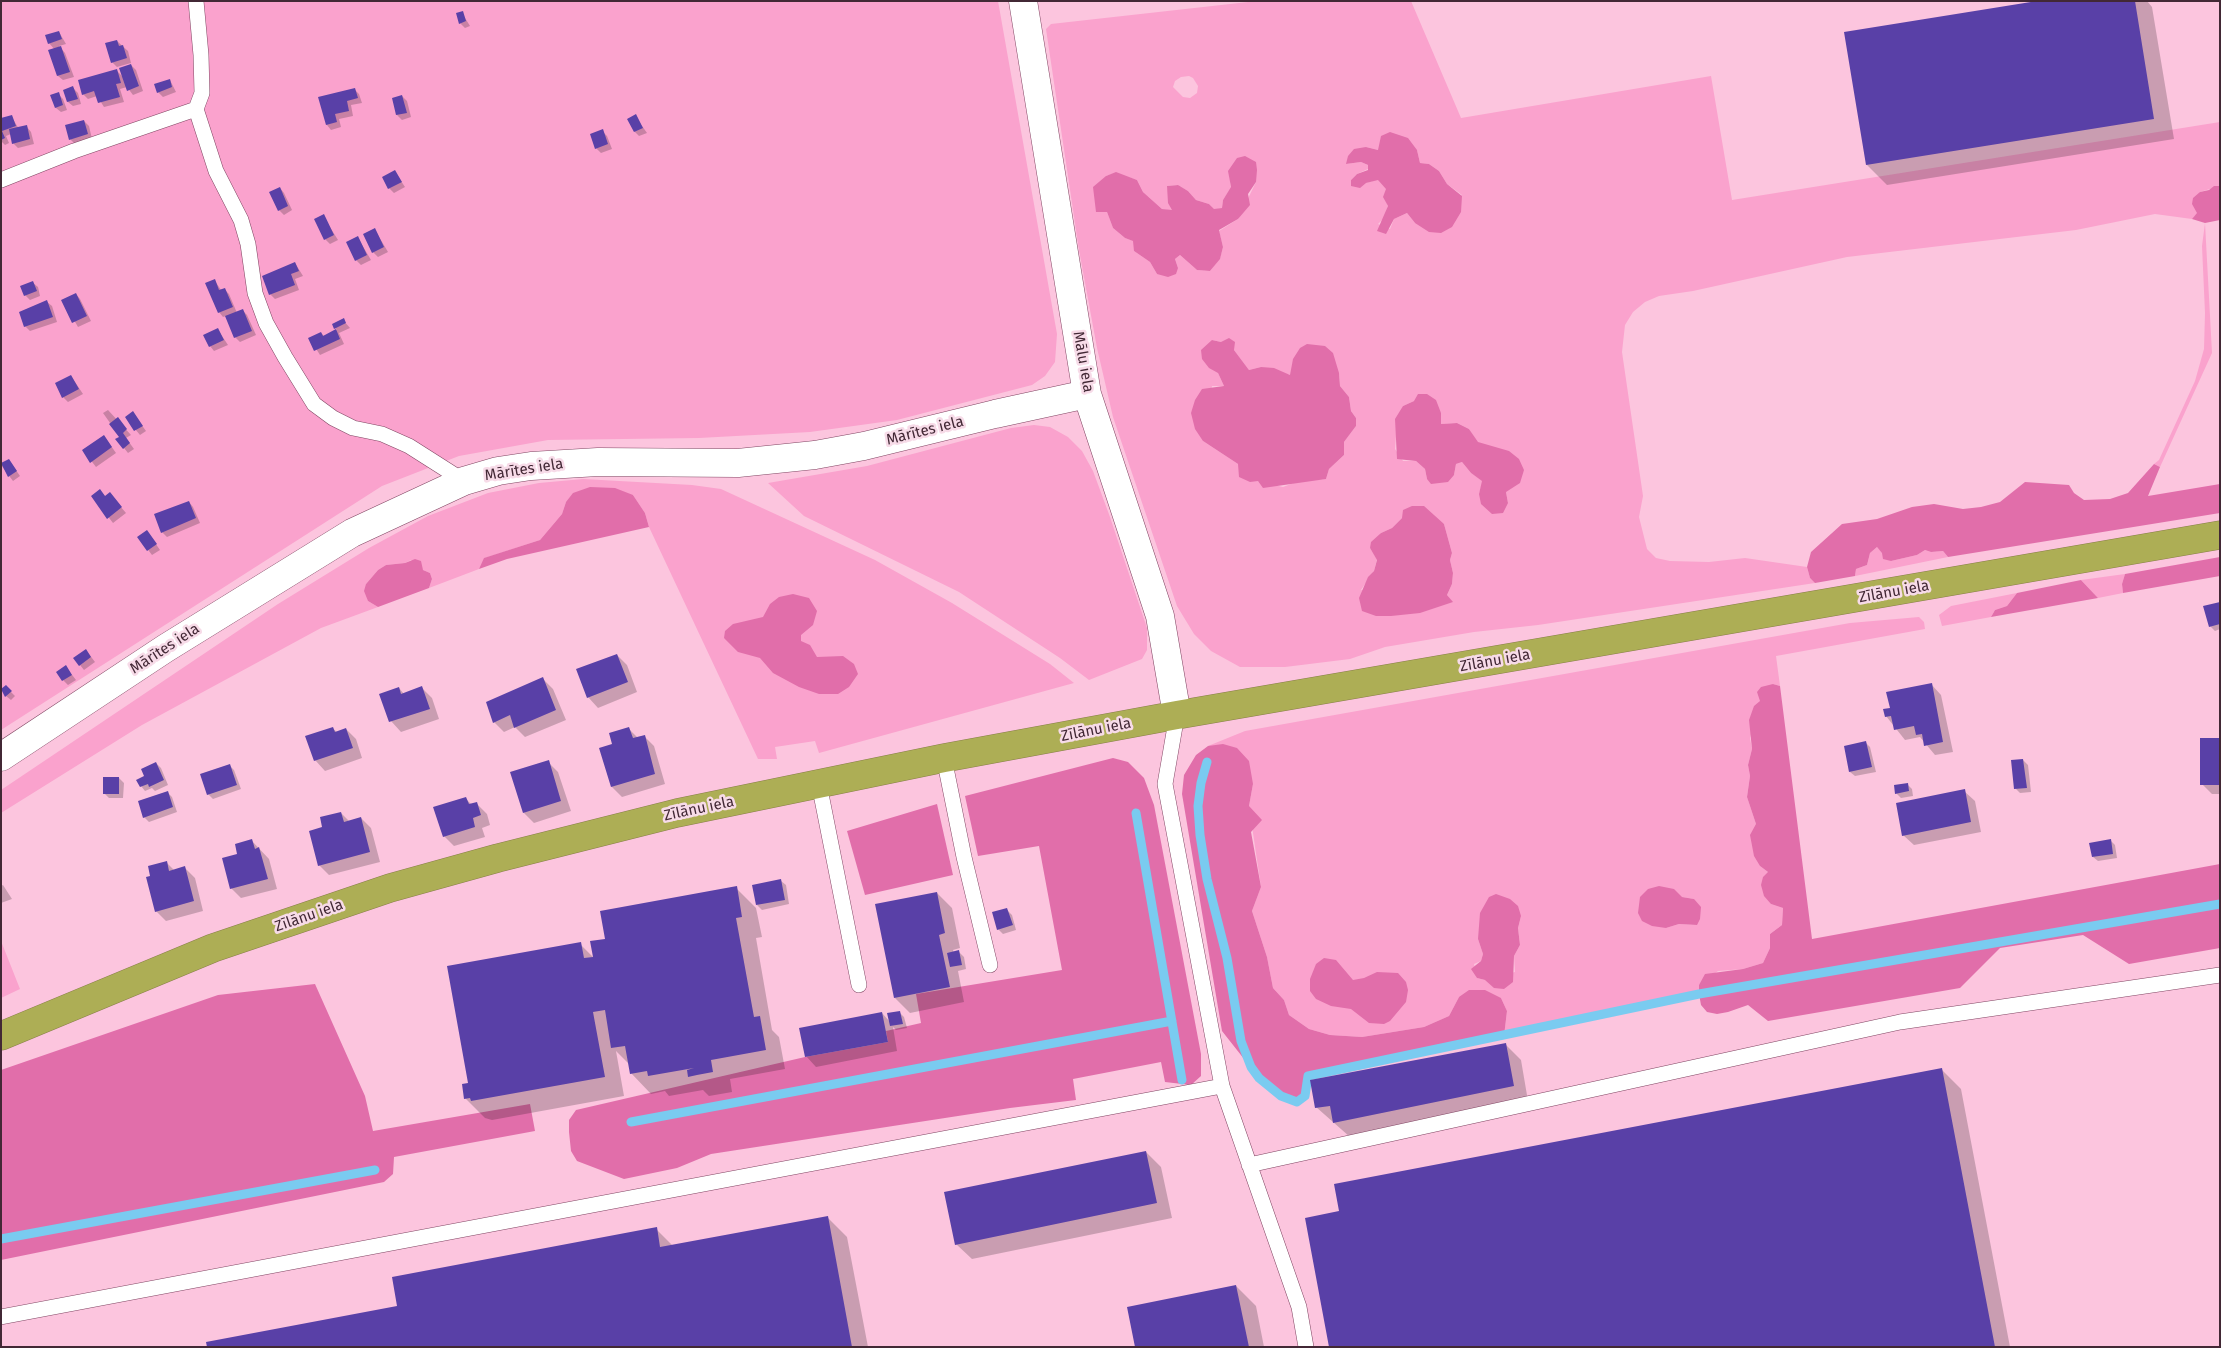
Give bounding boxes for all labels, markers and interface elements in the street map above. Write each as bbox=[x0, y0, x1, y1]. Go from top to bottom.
street label: Mālu iela bbox=[1069, 330, 1097, 394]
street label: Mārītes iela bbox=[884, 413, 966, 449]
street label: Mārītes iela bbox=[484, 455, 564, 485]
street label: Zīlānu iela bbox=[1857, 577, 1931, 607]
street label: Mārītes iela bbox=[127, 620, 203, 678]
street label: Zīlānu iela bbox=[1458, 646, 1532, 676]
street label: Zīlānu iela bbox=[1059, 714, 1133, 746]
street label: Zīlānu iela bbox=[662, 793, 736, 825]
street label: Zīlānu iela bbox=[272, 896, 346, 936]

